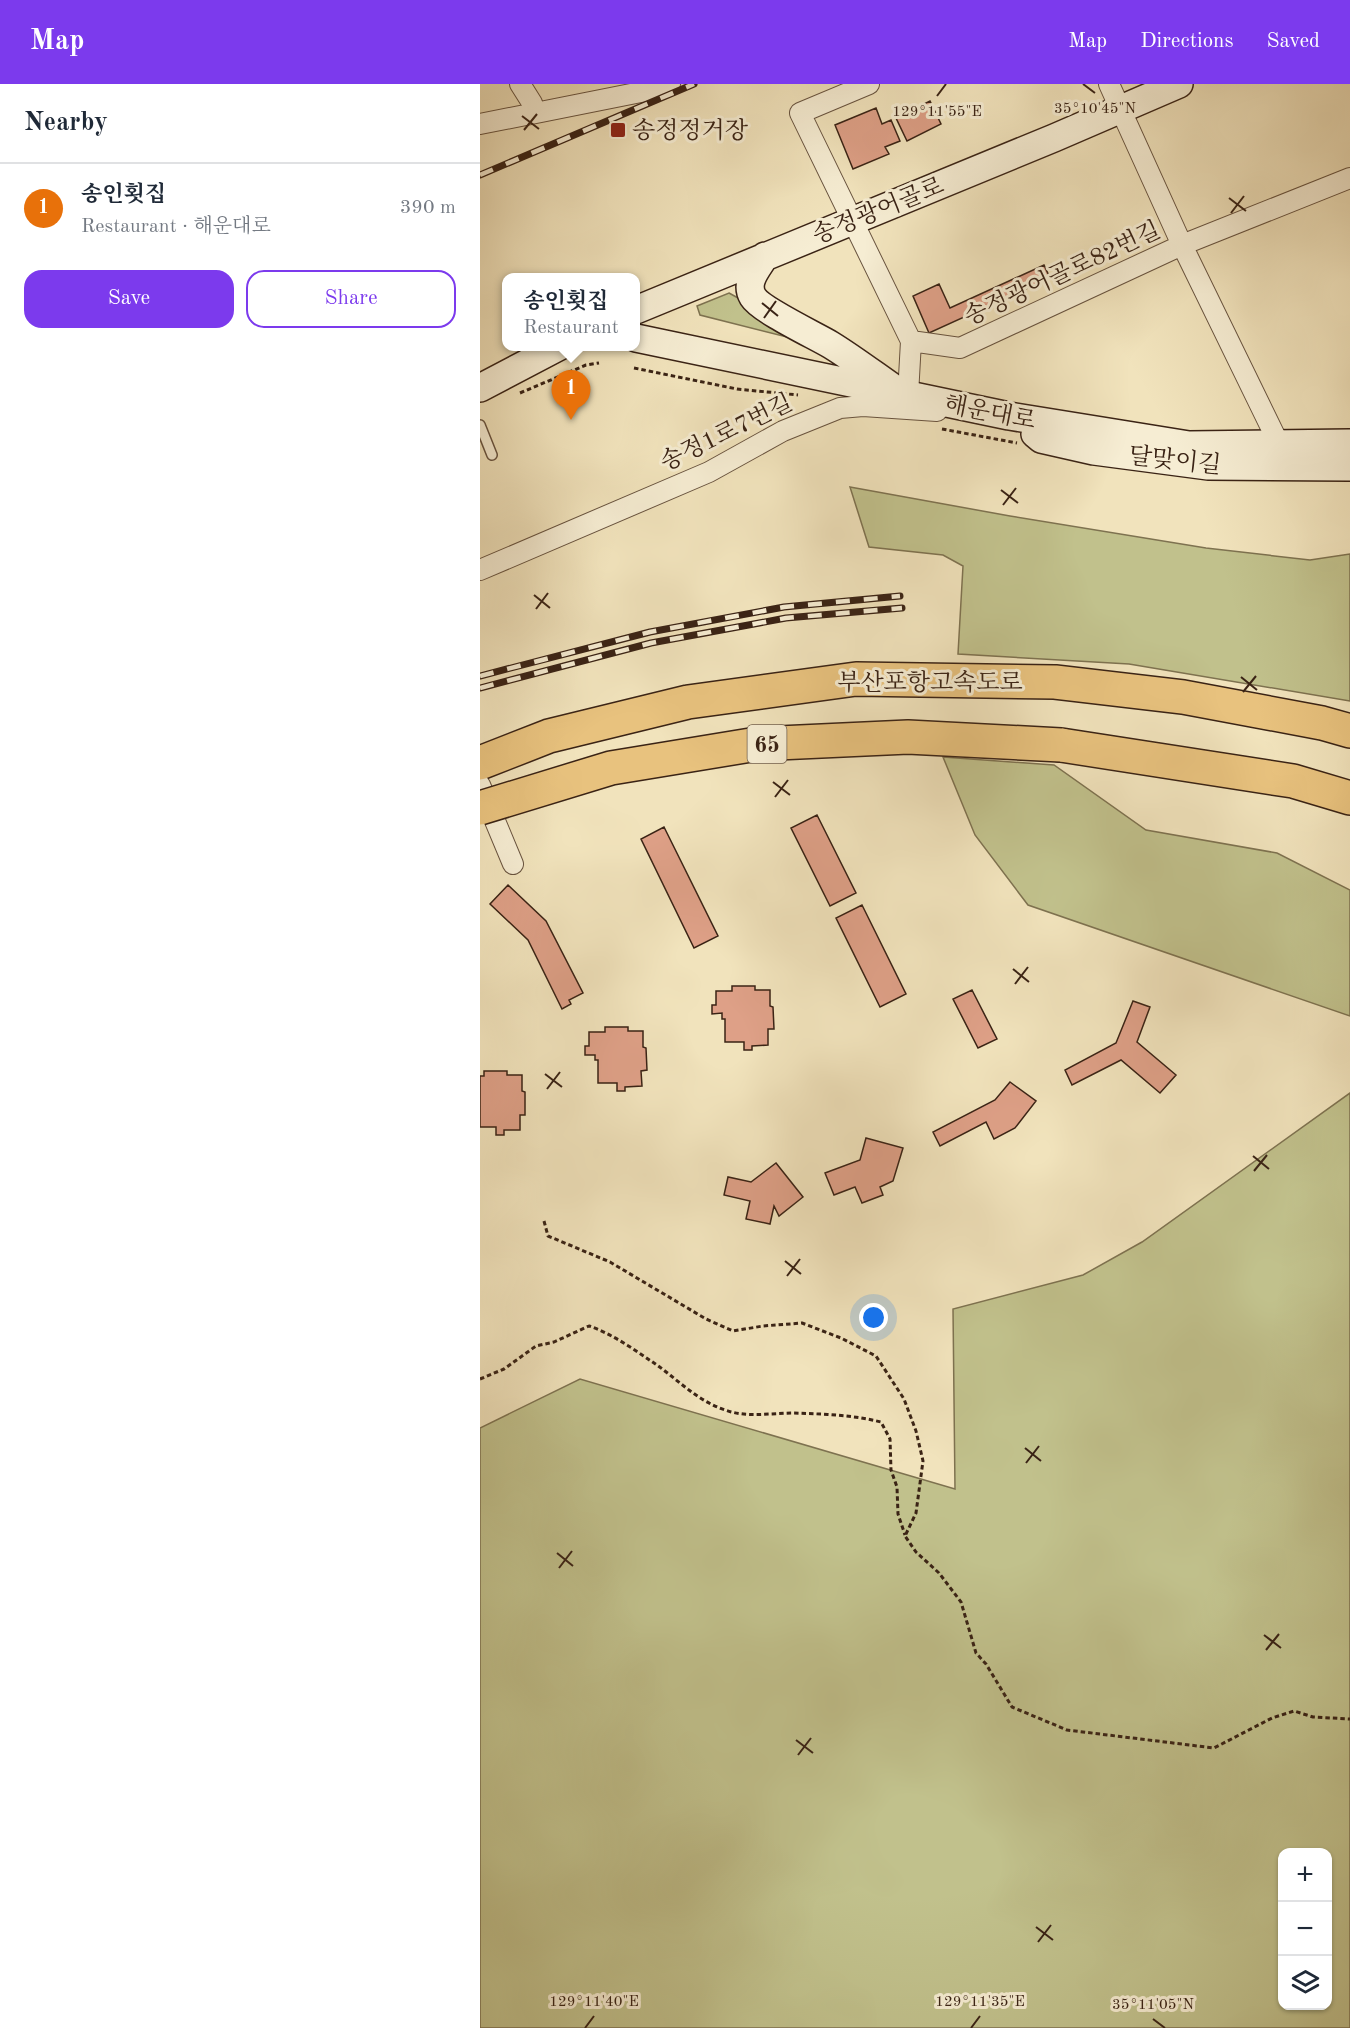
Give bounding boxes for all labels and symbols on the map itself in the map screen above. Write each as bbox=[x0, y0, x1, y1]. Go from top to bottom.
text: 35°10'45"N bbox=[1054, 102, 1136, 117]
text: 129°11'55"E bbox=[892, 105, 982, 120]
place label: 송정정거장 bbox=[632, 117, 749, 144]
marker: 송정정거장 bbox=[609, 121, 627, 139]
street label: 송정광어골로 bbox=[809, 172, 948, 249]
street label: 송정광어골로82번길 bbox=[960, 216, 1165, 331]
pin: 1 bbox=[552, 370, 590, 420]
street label: 송정1로7번길 bbox=[656, 389, 797, 476]
street label: 해운대로 bbox=[942, 391, 1038, 435]
street label: 달맞이길 bbox=[1127, 443, 1222, 479]
street label: 부산포항고속도로 bbox=[837, 669, 1023, 696]
road number: 65 bbox=[748, 725, 786, 763]
your location bbox=[859, 1303, 888, 1332]
text: 129°11'40"E bbox=[549, 1995, 639, 2010]
text: 129°11'35"E bbox=[935, 1995, 1025, 2010]
text: 35°11'05"N bbox=[1112, 1998, 1194, 2013]

